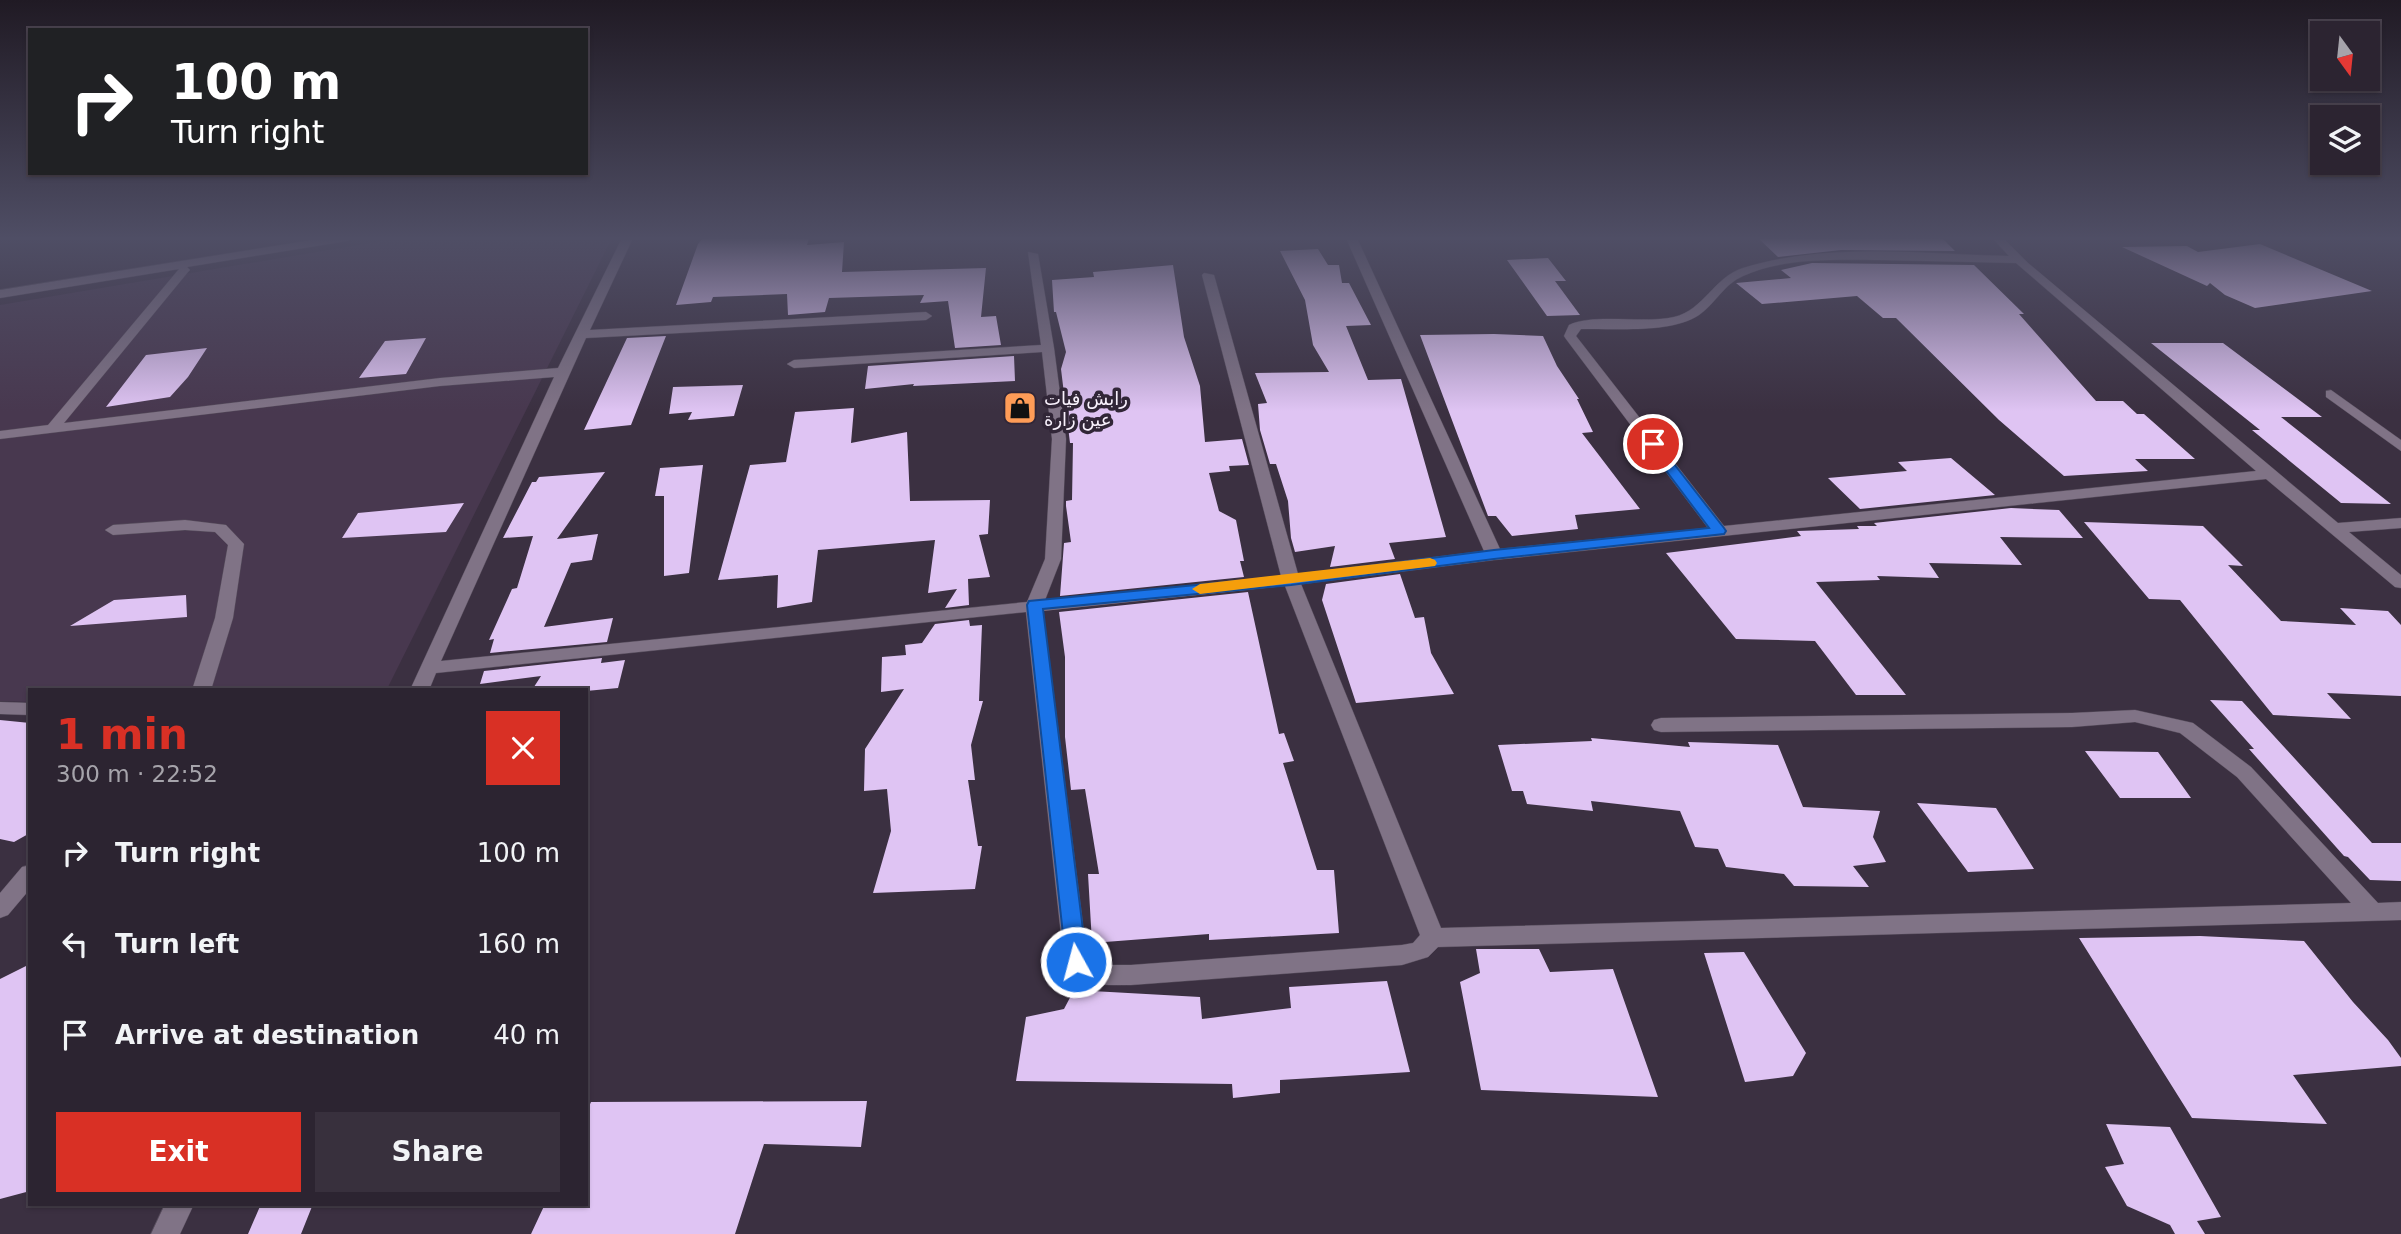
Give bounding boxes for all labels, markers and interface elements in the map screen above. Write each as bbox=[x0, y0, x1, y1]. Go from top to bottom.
north arrow bbox=[2310, 21, 2380, 91]
map controls bbox=[2310, 21, 2380, 175]
text: 100 m bbox=[171, 54, 341, 111]
icon: right bbox=[56, 56, 147, 147]
button: layers bbox=[2310, 105, 2380, 175]
text: Turn right bbox=[171, 113, 324, 151]
place label: رابش فيات عين زارة bbox=[1044, 388, 1128, 431]
shop icon: رابش فيات عين زارة bbox=[1001, 389, 1039, 427]
pin bbox=[1623, 414, 1683, 474]
icon: arrive bbox=[1634, 425, 1672, 463]
text: 1 min bbox=[56, 710, 188, 759]
button: close bbox=[486, 711, 560, 785]
text: 300 m · 22:52 bbox=[56, 761, 218, 787]
icon: right bbox=[56, 834, 94, 872]
text: Turn right bbox=[115, 838, 260, 868]
text: 100 m bbox=[477, 838, 560, 868]
icon: left bbox=[56, 925, 94, 963]
position arrow bbox=[1039, 925, 1113, 999]
text: Turn left bbox=[115, 929, 239, 959]
text: 160 m bbox=[477, 929, 560, 959]
icon: arrive bbox=[56, 1016, 94, 1054]
text: Arrive at destination bbox=[115, 1020, 419, 1050]
text: 40 m bbox=[493, 1020, 560, 1050]
button: Exit bbox=[56, 1112, 301, 1192]
button: Share bbox=[315, 1112, 560, 1192]

